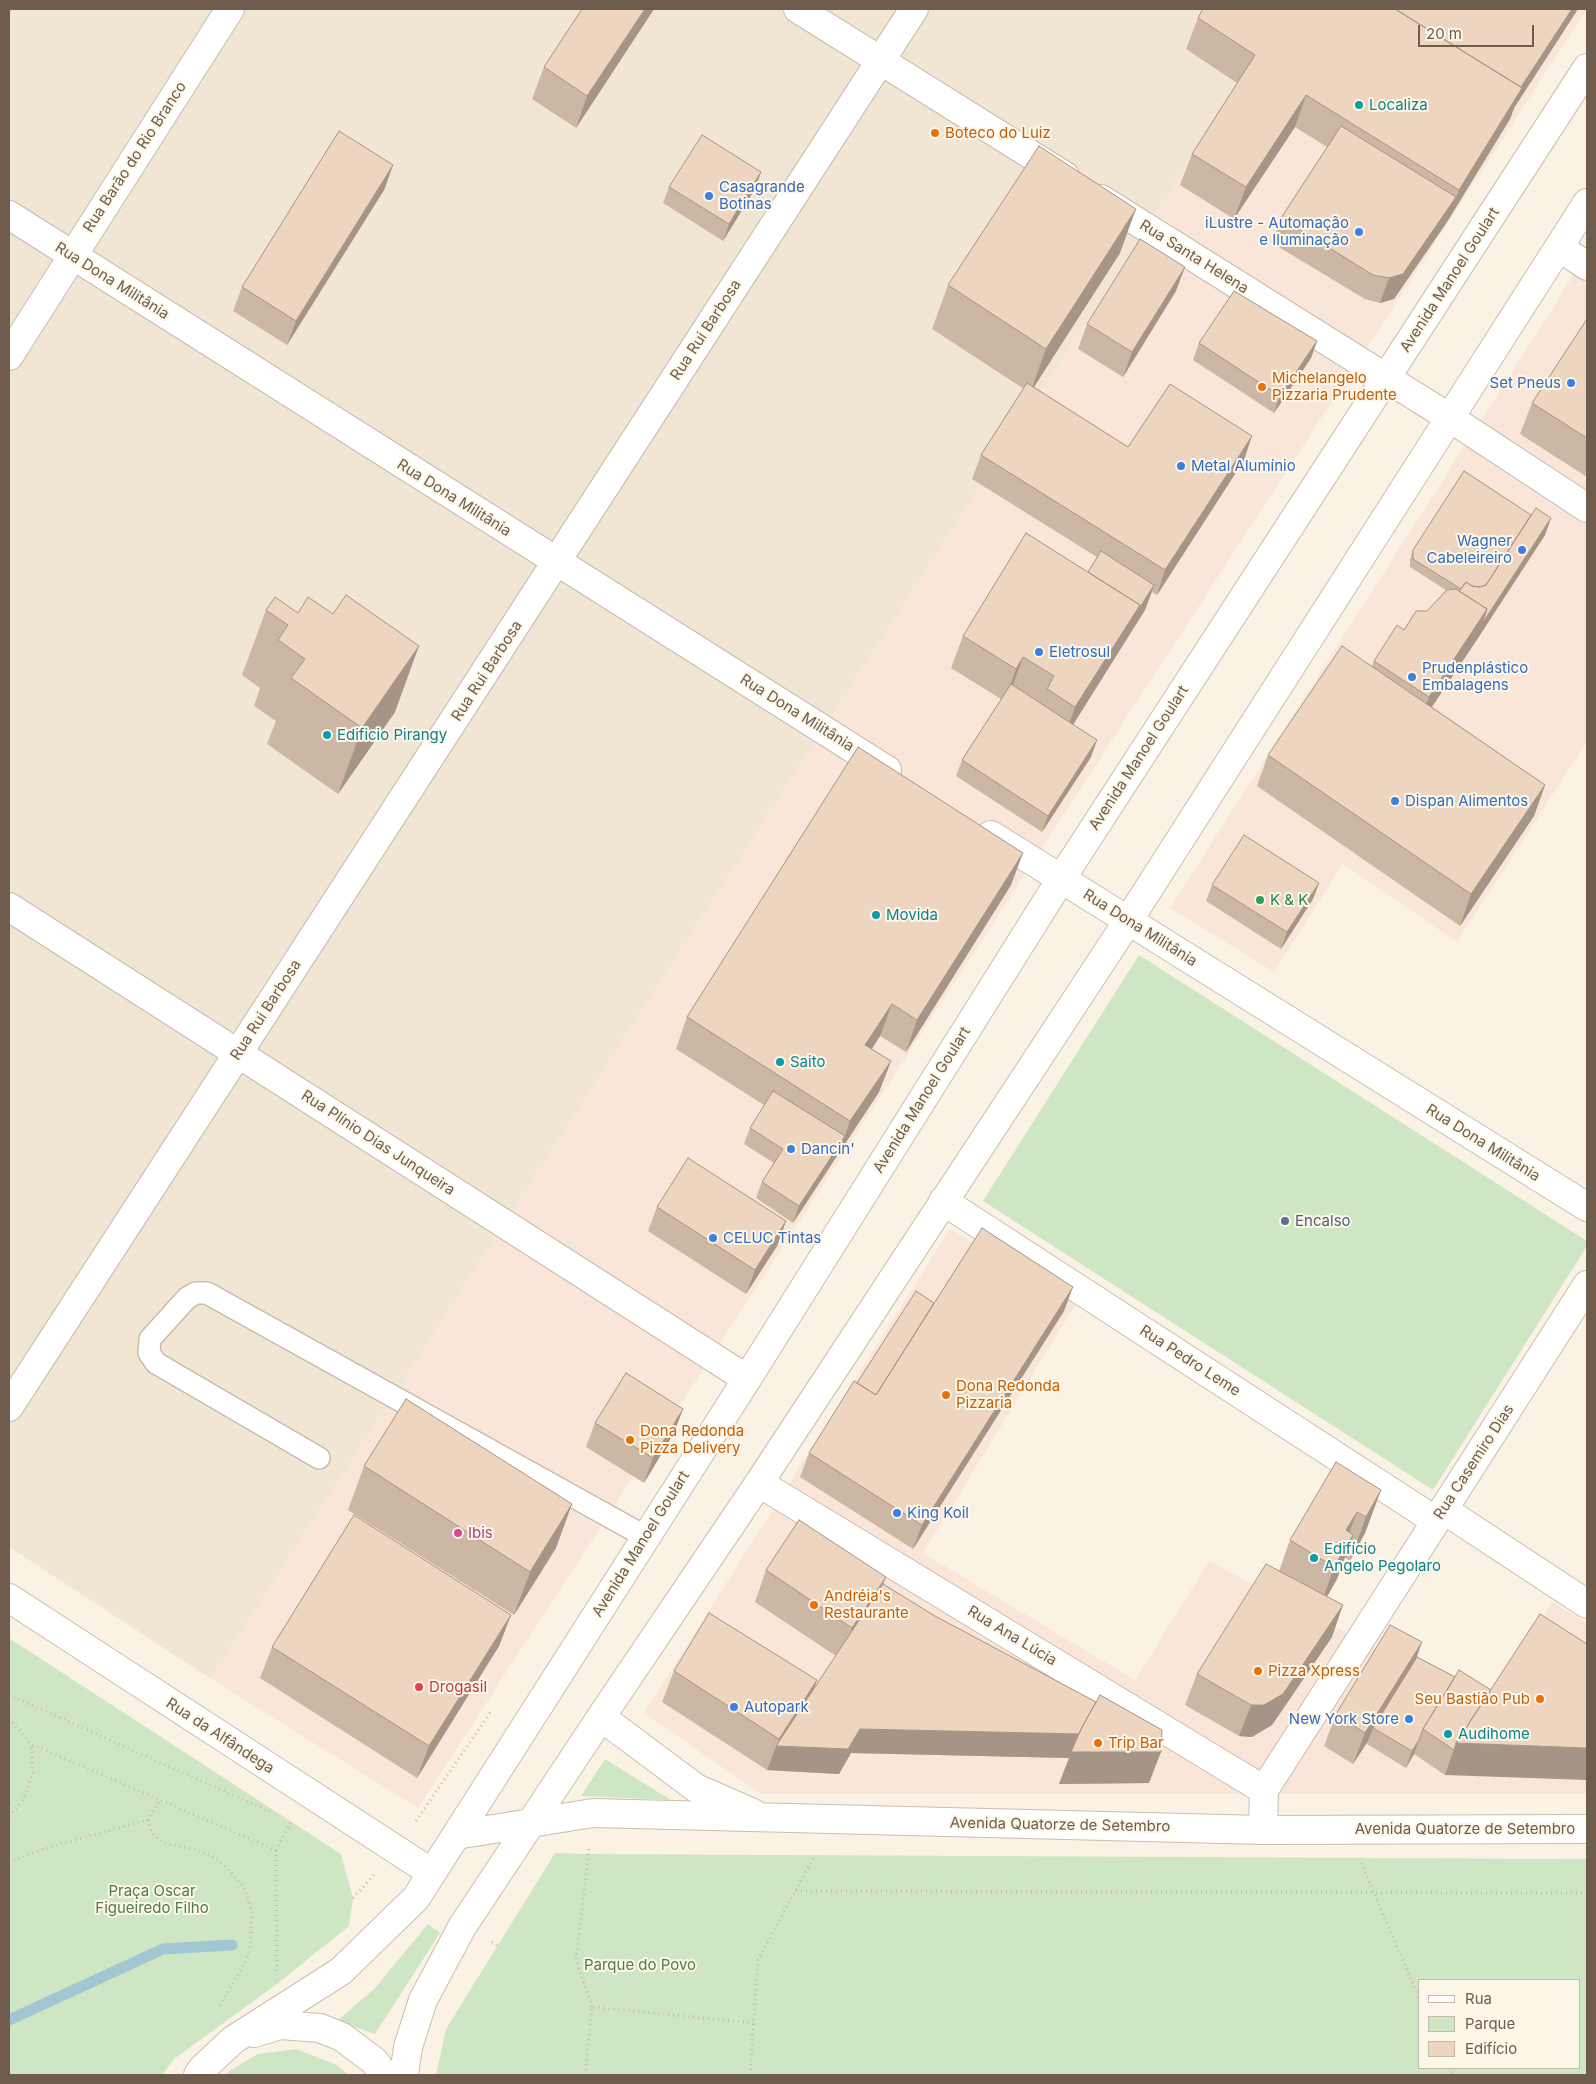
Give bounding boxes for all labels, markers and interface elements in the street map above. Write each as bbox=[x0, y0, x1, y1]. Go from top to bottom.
scale bar bbox=[1421, 15, 1537, 47]
text: 20 m bbox=[1426, 24, 1462, 43]
street label: Rua Barão do Rio Branco bbox=[80, 78, 190, 236]
place label: Localiza bbox=[1369, 96, 1428, 114]
marker: Localiza bbox=[1353, 99, 1365, 111]
place label: Boteco do Luiz bbox=[945, 124, 1051, 142]
marker: Boteco do Luiz bbox=[929, 127, 941, 139]
place label: Casagrande Botinas bbox=[719, 178, 805, 213]
marker: Casagrande Botinas bbox=[703, 190, 715, 202]
street label: Avenida Manoel Goulart bbox=[1396, 204, 1504, 356]
place label: iLustre - Automação e Iluminação bbox=[1205, 214, 1349, 249]
street label: Rua Santa Helena bbox=[1136, 216, 1252, 298]
marker: iLustre - Automação e Iluminação bbox=[1353, 226, 1365, 238]
street label: Rua Dona Militânia bbox=[52, 239, 172, 323]
street label: Rua Rui Barbosa bbox=[667, 276, 745, 384]
place label: Michelangelo Pizzaria Prudente bbox=[1272, 369, 1397, 404]
place label: Set Pneus bbox=[1490, 374, 1561, 392]
marker: Set Pneus bbox=[1565, 377, 1577, 389]
marker: Michelangelo Pizzaria Prudente bbox=[1256, 381, 1268, 393]
street label: Rua Dona Militânia bbox=[394, 456, 514, 540]
place label: Metal Alumínio bbox=[1191, 457, 1296, 475]
marker: Metal Alumínio bbox=[1175, 460, 1187, 472]
place label: Wagner Cabeleireiro bbox=[1427, 532, 1512, 567]
marker: Wagner Cabeleireiro bbox=[1516, 544, 1528, 556]
street label: Rua Rui Barbosa bbox=[448, 617, 526, 725]
place label: Eletrosul bbox=[1049, 643, 1110, 661]
marker: Eletrosul bbox=[1033, 646, 1045, 658]
place label: Prudenplástico Embalagens bbox=[1422, 659, 1528, 694]
street label: Rua Dona Militânia bbox=[737, 671, 857, 755]
marker: Prudenplástico Embalagens bbox=[1406, 671, 1418, 683]
street label: Avenida Manoel Goulart bbox=[1085, 682, 1193, 834]
place label: Edificio Pirangy bbox=[337, 726, 447, 744]
marker: Edificio Pirangy bbox=[321, 729, 333, 741]
place label: Dispan Alimentos bbox=[1405, 792, 1528, 810]
marker: Dispan Alimentos bbox=[1389, 795, 1401, 807]
street label: Rua Dona Militânia bbox=[1080, 886, 1200, 970]
place label: K & K bbox=[1270, 891, 1308, 909]
marker: K & K bbox=[1254, 894, 1266, 906]
place label: Movida bbox=[886, 906, 938, 924]
marker: Movida bbox=[870, 909, 882, 921]
street label: Rua Rui Barbosa bbox=[227, 956, 305, 1064]
street label: Avenida Manoel Goulart bbox=[870, 1024, 974, 1176]
place label: Saito bbox=[790, 1053, 825, 1071]
marker: Saito bbox=[774, 1056, 786, 1068]
street label: Rua Plínio Dias Junqueira bbox=[298, 1087, 458, 1199]
street label: Rua Dona Militânia bbox=[1423, 1101, 1543, 1185]
place label: Dancin' bbox=[801, 1140, 855, 1158]
marker: Dancin' bbox=[785, 1143, 797, 1155]
place label: Encalso bbox=[1295, 1212, 1351, 1230]
marker: Encalso bbox=[1279, 1215, 1291, 1227]
place label: CELUC Tintas bbox=[723, 1229, 821, 1247]
marker: CELUC Tintas bbox=[707, 1232, 719, 1244]
street label: Rua Pedro Leme bbox=[1136, 1322, 1244, 1400]
place label: Dona Redonda Pizzaria bbox=[956, 1377, 1060, 1412]
marker: Dona Redonda Pizzaria bbox=[940, 1389, 952, 1401]
street label: Rua Casemiro Dias bbox=[1430, 1401, 1518, 1523]
place label: Dona Redonda Pizza Delivery bbox=[640, 1422, 744, 1457]
marker: Dona Redonda Pizza Delivery bbox=[624, 1434, 636, 1446]
street label: Avenida Manoel Goulart bbox=[589, 1468, 693, 1620]
place label: King Koil bbox=[907, 1504, 969, 1522]
marker: King Koil bbox=[891, 1507, 903, 1519]
place label: Ibis bbox=[468, 1524, 493, 1542]
marker: Ibis bbox=[452, 1527, 464, 1539]
place label: Edifício Angelo Pegolaro bbox=[1324, 1540, 1441, 1575]
marker: Edifício Angelo Pegolaro bbox=[1308, 1552, 1320, 1564]
place label: Andréia's Restaurante bbox=[824, 1587, 909, 1622]
marker: Andréia's Restaurante bbox=[808, 1599, 820, 1611]
street label: Rua Ana Lúcia bbox=[964, 1602, 1060, 1670]
place label: Pizza Xpress bbox=[1268, 1662, 1360, 1680]
marker: Pizza Xpress bbox=[1252, 1665, 1264, 1677]
place label: Drogasil bbox=[429, 1678, 487, 1696]
marker: Drogasil bbox=[413, 1681, 425, 1693]
place label: Seu Bastião Pub bbox=[1415, 1690, 1530, 1708]
marker: Seu Bastião Pub bbox=[1534, 1693, 1546, 1705]
street label: Rua da Alfândega bbox=[163, 1694, 277, 1778]
place label: Autopark bbox=[744, 1698, 809, 1716]
marker: Autopark bbox=[728, 1701, 740, 1713]
place label: New York Store bbox=[1289, 1710, 1399, 1728]
marker: New York Store bbox=[1403, 1713, 1415, 1725]
place label: Audihome bbox=[1458, 1725, 1530, 1743]
marker: Audihome bbox=[1442, 1728, 1454, 1740]
place label: Trip Bar bbox=[1108, 1734, 1164, 1752]
marker: Trip Bar bbox=[1092, 1737, 1104, 1749]
street label: Avenida Quatorze de Setembro bbox=[950, 1814, 1170, 1836]
street label: Avenida Quatorze de Setembro bbox=[1355, 1820, 1575, 1838]
park label: Praça Oscar Figueiredo Filho bbox=[95, 1882, 209, 1917]
park label: Parque do Povo bbox=[584, 1956, 696, 1974]
legend bbox=[1418, 1979, 1581, 2069]
text: Rua bbox=[1465, 1989, 1492, 2008]
text: Parque bbox=[1465, 2014, 1515, 2033]
text: Edifício bbox=[1465, 2039, 1517, 2058]

